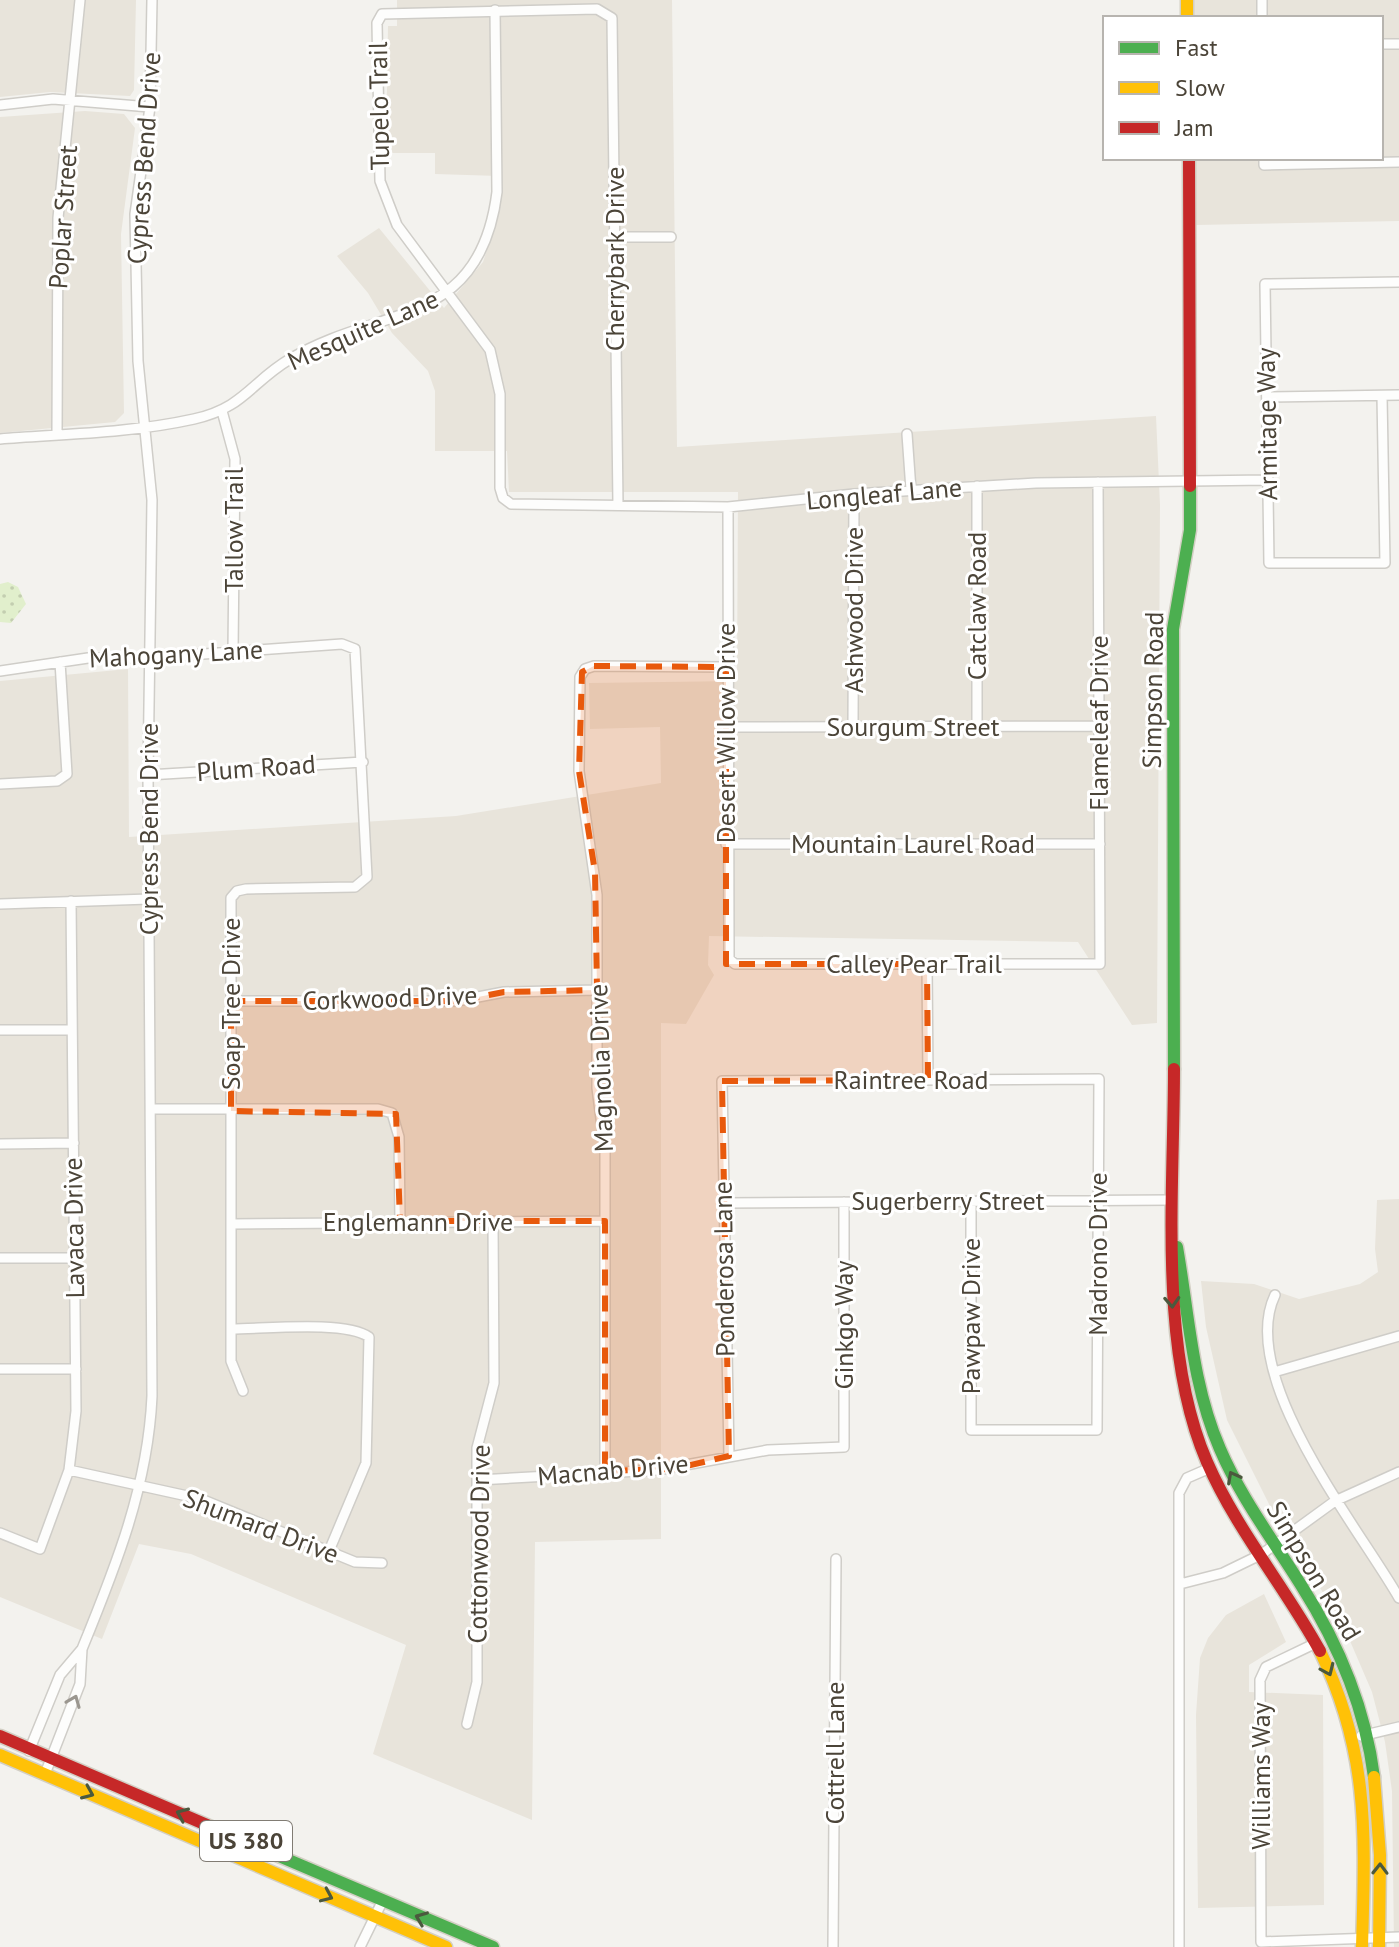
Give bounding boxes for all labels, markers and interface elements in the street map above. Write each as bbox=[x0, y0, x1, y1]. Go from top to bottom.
legend bbox=[1103, 16, 1383, 160]
text: Fast bbox=[1175, 32, 1218, 63]
street label: Tupelo Trail bbox=[361, 41, 396, 171]
street label: Cypress Bend Drive bbox=[120, 51, 167, 265]
text: Slow bbox=[1175, 72, 1225, 103]
text: Jam bbox=[1174, 112, 1213, 143]
street label: Poplar Street bbox=[41, 144, 84, 290]
street label: Cherrybark Drive bbox=[598, 167, 631, 351]
street label: Mesquite Lane bbox=[282, 282, 443, 377]
street label: Armitage Way bbox=[1249, 347, 1284, 501]
street label: Tallow Trail bbox=[217, 467, 250, 593]
street label: Longleaf Lane bbox=[805, 470, 963, 517]
street label: Ashwood Drive bbox=[837, 527, 870, 693]
street label: Catclaw Road bbox=[960, 532, 993, 680]
street label: Simpson Road bbox=[1135, 611, 1170, 769]
street label: Desert Willow Drive bbox=[709, 623, 742, 843]
street label: Mahogany Lane bbox=[88, 632, 264, 675]
street label: Flameleaf Drive bbox=[1082, 635, 1115, 811]
street label: Sourgum Street bbox=[826, 710, 1000, 743]
street label: Cypress Bend Drive bbox=[132, 723, 165, 935]
street label: Plum Road bbox=[195, 747, 317, 788]
street label: Mountain Laurel Road bbox=[791, 827, 1035, 860]
street label: Soap Tree Drive bbox=[214, 918, 247, 1090]
street label: Calley Pear Trail bbox=[826, 947, 1002, 980]
street label: Corkwood Drive bbox=[302, 978, 478, 1017]
street label: Magnolia Drive bbox=[581, 983, 620, 1153]
street label: Raintree Road bbox=[833, 1063, 989, 1096]
street label: Lavaca Drive bbox=[56, 1157, 91, 1299]
street label: Madrono Drive bbox=[1081, 1172, 1114, 1336]
street label: Ponderosa Lane bbox=[705, 1181, 742, 1357]
street label: Sugerberry Street bbox=[851, 1184, 1045, 1217]
street label: Englemann Drive bbox=[323, 1205, 513, 1238]
street label: Pawpaw Drive bbox=[954, 1238, 987, 1394]
street label: Ginkgo Way bbox=[827, 1260, 860, 1390]
one-way arrow bbox=[1164, 1296, 1181, 1309]
street label: Cottonwood Drive bbox=[460, 1444, 497, 1644]
street label: Macnab Drive bbox=[536, 1446, 690, 1493]
one-way arrow bbox=[1227, 1471, 1243, 1486]
street label: Shumard Drive bbox=[179, 1481, 344, 1570]
street label: Simpson Road bbox=[1260, 1495, 1369, 1647]
one-way arrow bbox=[1319, 1662, 1335, 1676]
street label: Cottrell Lane bbox=[818, 1682, 851, 1824]
one-way arrow bbox=[64, 1695, 80, 1709]
street label: Williams Way bbox=[1244, 1702, 1277, 1850]
one-way arrow bbox=[80, 1783, 94, 1799]
one-way arrow bbox=[176, 1807, 190, 1823]
road number: US 380 bbox=[200, 1821, 292, 1861]
one-way arrow bbox=[1371, 1862, 1389, 1875]
one-way arrow bbox=[318, 1886, 333, 1902]
one-way arrow bbox=[415, 1911, 429, 1927]

